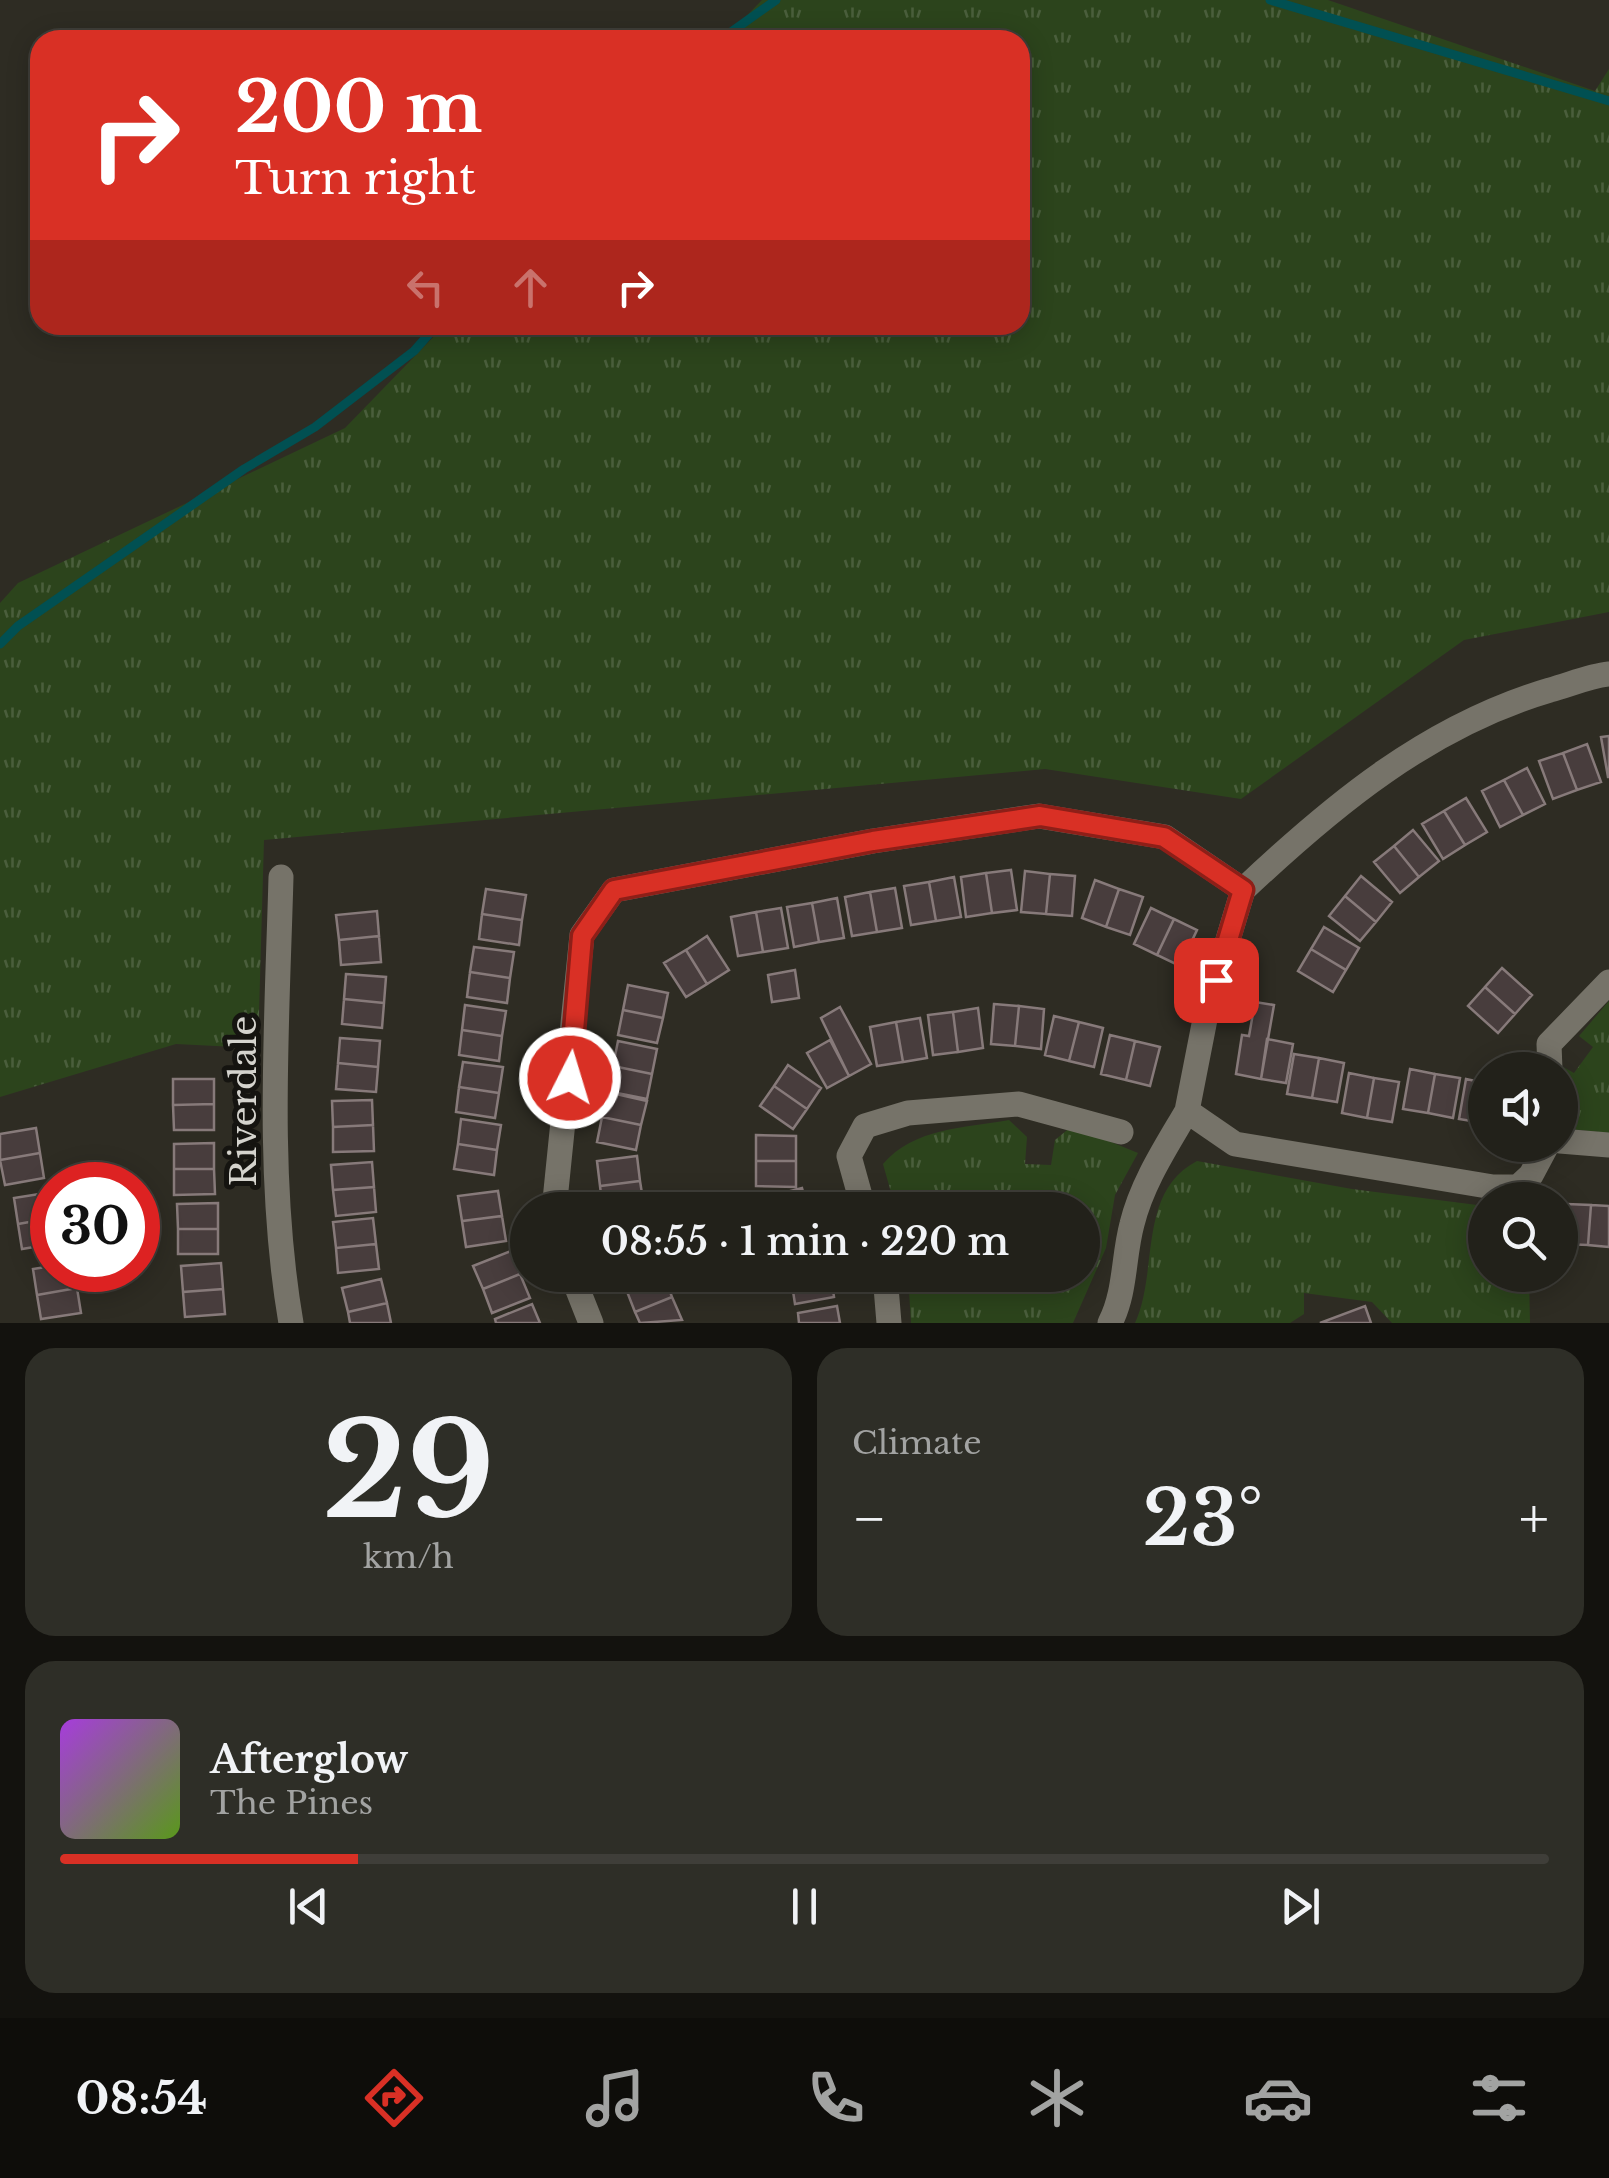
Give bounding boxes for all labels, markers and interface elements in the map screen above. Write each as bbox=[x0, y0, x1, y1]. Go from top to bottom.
text: 200 m bbox=[235, 64, 482, 151]
icon: right bbox=[70, 70, 200, 200]
text: Turn right bbox=[235, 150, 476, 206]
icon: left bbox=[398, 260, 453, 315]
icon: ahead bbox=[503, 260, 558, 315]
icon: right bbox=[608, 260, 663, 315]
pin bbox=[1174, 938, 1259, 1023]
icon: arrive bbox=[1189, 953, 1244, 1008]
street label: Riverdale bbox=[222, 1016, 265, 1186]
position arrow bbox=[518, 1026, 622, 1130]
map controls bbox=[1468, 1052, 1578, 1292]
button: sound bbox=[1468, 1052, 1578, 1162]
speed limit sign: 30 bbox=[30, 1162, 160, 1292]
button: search bbox=[1468, 1182, 1578, 1292]
text: 08:55 · 1 min · 220 m bbox=[601, 1218, 1009, 1265]
text: 29 bbox=[322, 1391, 495, 1552]
text: Climate bbox=[852, 1423, 981, 1463]
text: 23° bbox=[1143, 1472, 1263, 1565]
text: − bbox=[852, 1485, 887, 1553]
text: + bbox=[1519, 1485, 1549, 1553]
text: km/h bbox=[363, 1537, 454, 1577]
text: Afterglow bbox=[210, 1736, 408, 1783]
text: The Pines bbox=[210, 1783, 373, 1823]
icon: previous bbox=[281, 1879, 336, 1934]
icon: pause bbox=[777, 1879, 832, 1934]
icon: next bbox=[1273, 1879, 1328, 1934]
icon: directions bbox=[359, 2063, 429, 2133]
icon: music bbox=[580, 2063, 650, 2133]
icon: phone bbox=[801, 2063, 871, 2133]
icon: climate bbox=[1022, 2063, 1092, 2133]
icon: car bbox=[1243, 2063, 1313, 2133]
icon: filters bbox=[1464, 2063, 1534, 2133]
text: 08:54 bbox=[76, 2070, 208, 2126]

